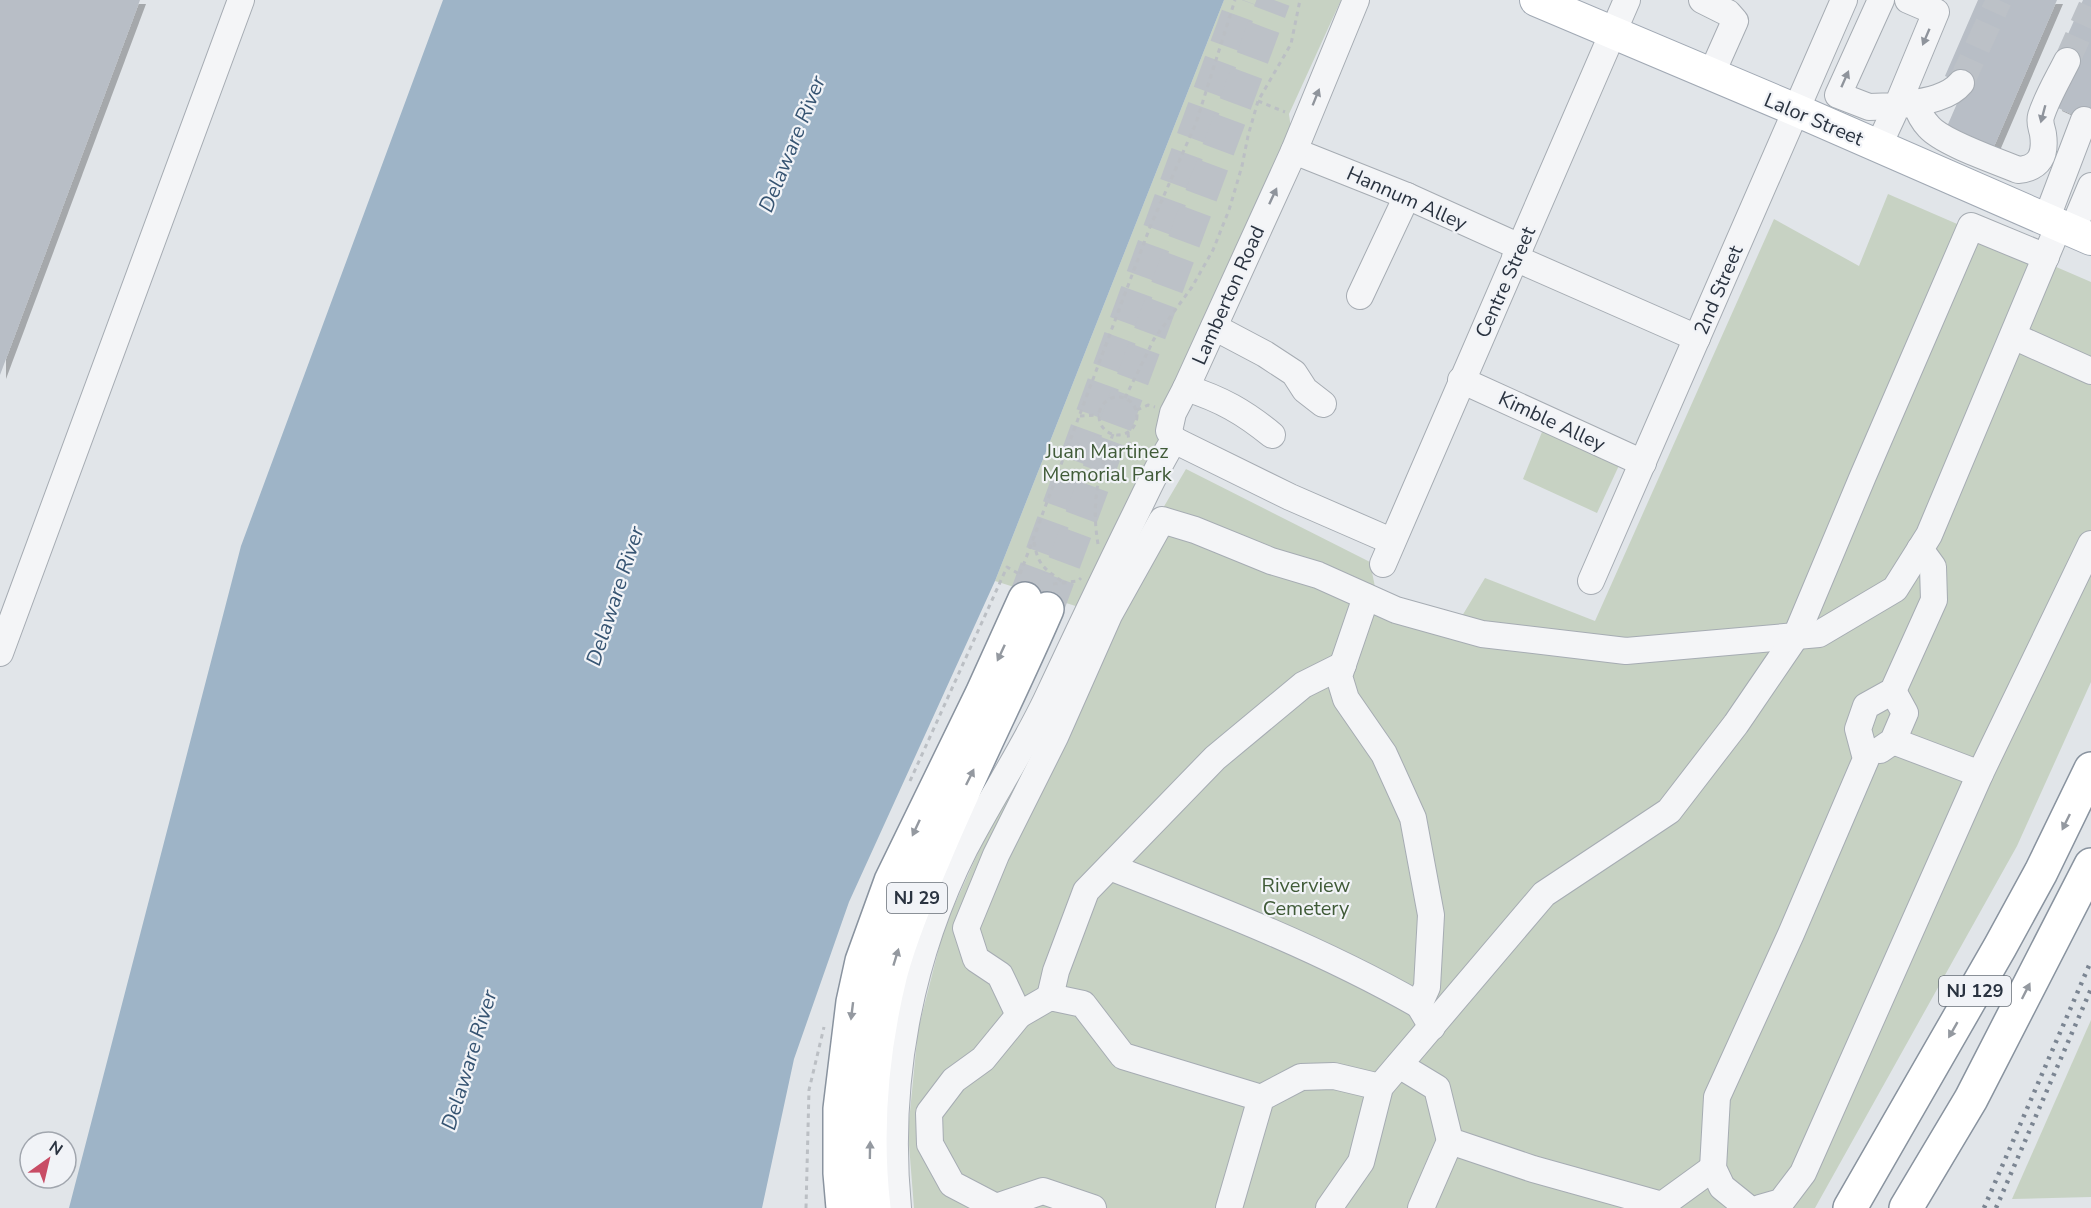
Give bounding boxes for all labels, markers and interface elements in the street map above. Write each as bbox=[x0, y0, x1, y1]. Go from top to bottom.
one-way arrow bbox=[1921, 29, 1931, 47]
one-way arrow bbox=[1840, 69, 1850, 87]
water label: Delaware River bbox=[752, 71, 832, 216]
street label: Lalor Street bbox=[1760, 86, 1868, 153]
one-way arrow bbox=[1311, 87, 1321, 105]
one-way arrow bbox=[2038, 105, 2048, 123]
street label: Hannum Alley bbox=[1342, 160, 1472, 237]
one-way arrow bbox=[1268, 187, 1277, 204]
street label: Lamberton Road bbox=[1186, 221, 1271, 369]
street label: Centre Street bbox=[1469, 221, 1542, 342]
street label: 2nd Street bbox=[1688, 240, 1750, 339]
street label: Kimble Alley bbox=[1494, 385, 1610, 458]
park label: Juan Martinez Memorial Park bbox=[1042, 438, 1173, 488]
water label: Delaware River bbox=[579, 522, 651, 669]
one-way arrow bbox=[996, 644, 1006, 662]
one-way arrow bbox=[964, 768, 974, 786]
one-way arrow bbox=[2061, 813, 2071, 831]
one-way arrow bbox=[911, 820, 921, 838]
park label: Riverview Cemetery bbox=[1262, 872, 1351, 922]
road number: NJ 29 bbox=[887, 883, 947, 913]
one-way arrow bbox=[892, 948, 901, 966]
road number: NJ 129 bbox=[1939, 976, 2011, 1006]
one-way arrow bbox=[2022, 983, 2031, 1000]
water label: Delaware River bbox=[434, 986, 504, 1133]
one-way arrow bbox=[848, 1002, 857, 1021]
one-way arrow bbox=[1947, 1022, 1958, 1038]
north arrow bbox=[18, 1130, 78, 1190]
text: N bbox=[45, 1136, 67, 1161]
one-way arrow bbox=[865, 1140, 875, 1159]

